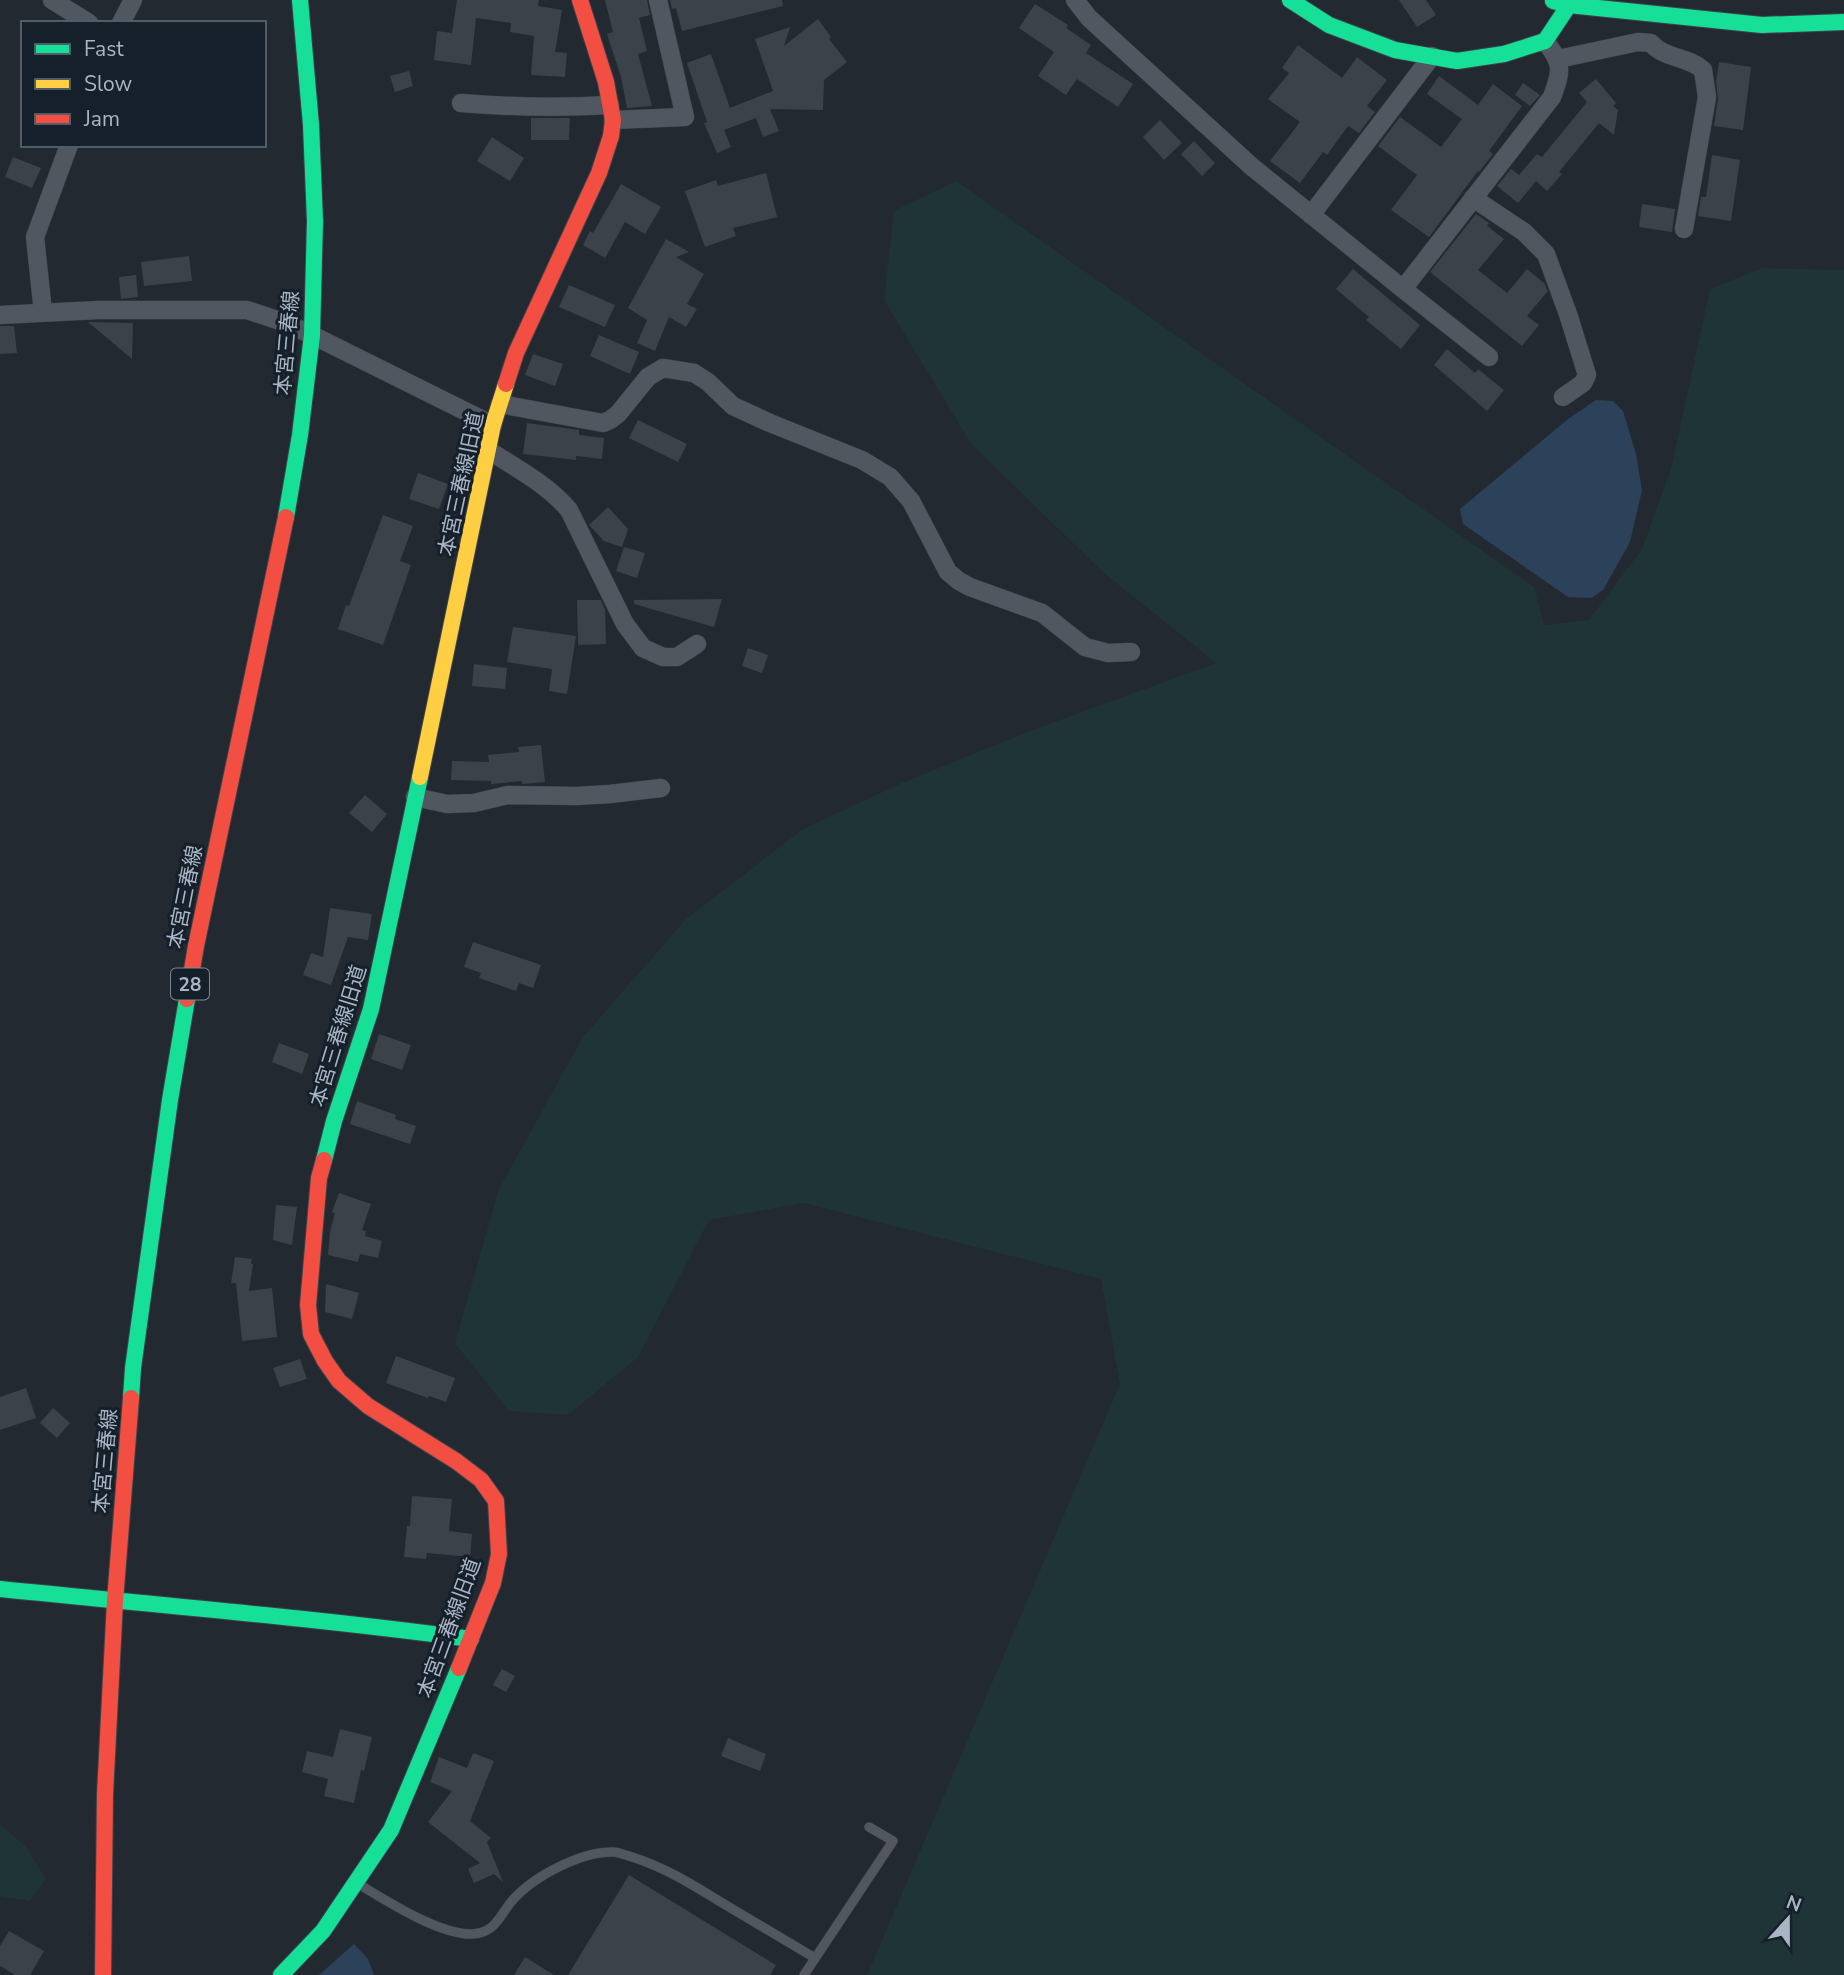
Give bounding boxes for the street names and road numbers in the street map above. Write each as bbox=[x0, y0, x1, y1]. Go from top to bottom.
street label: 本宮三春線 bbox=[268, 289, 306, 397]
street label: 本宮三春線旧道 bbox=[432, 409, 490, 559]
street label: 本宮三春線 bbox=[161, 843, 209, 951]
street label: 本宮三春線旧道 bbox=[303, 962, 373, 1110]
road number: 28 bbox=[171, 968, 209, 1000]
street label: 本宮三春線 bbox=[86, 1407, 124, 1515]
street label: 本宮三春線旧道 bbox=[411, 1554, 487, 1702]

